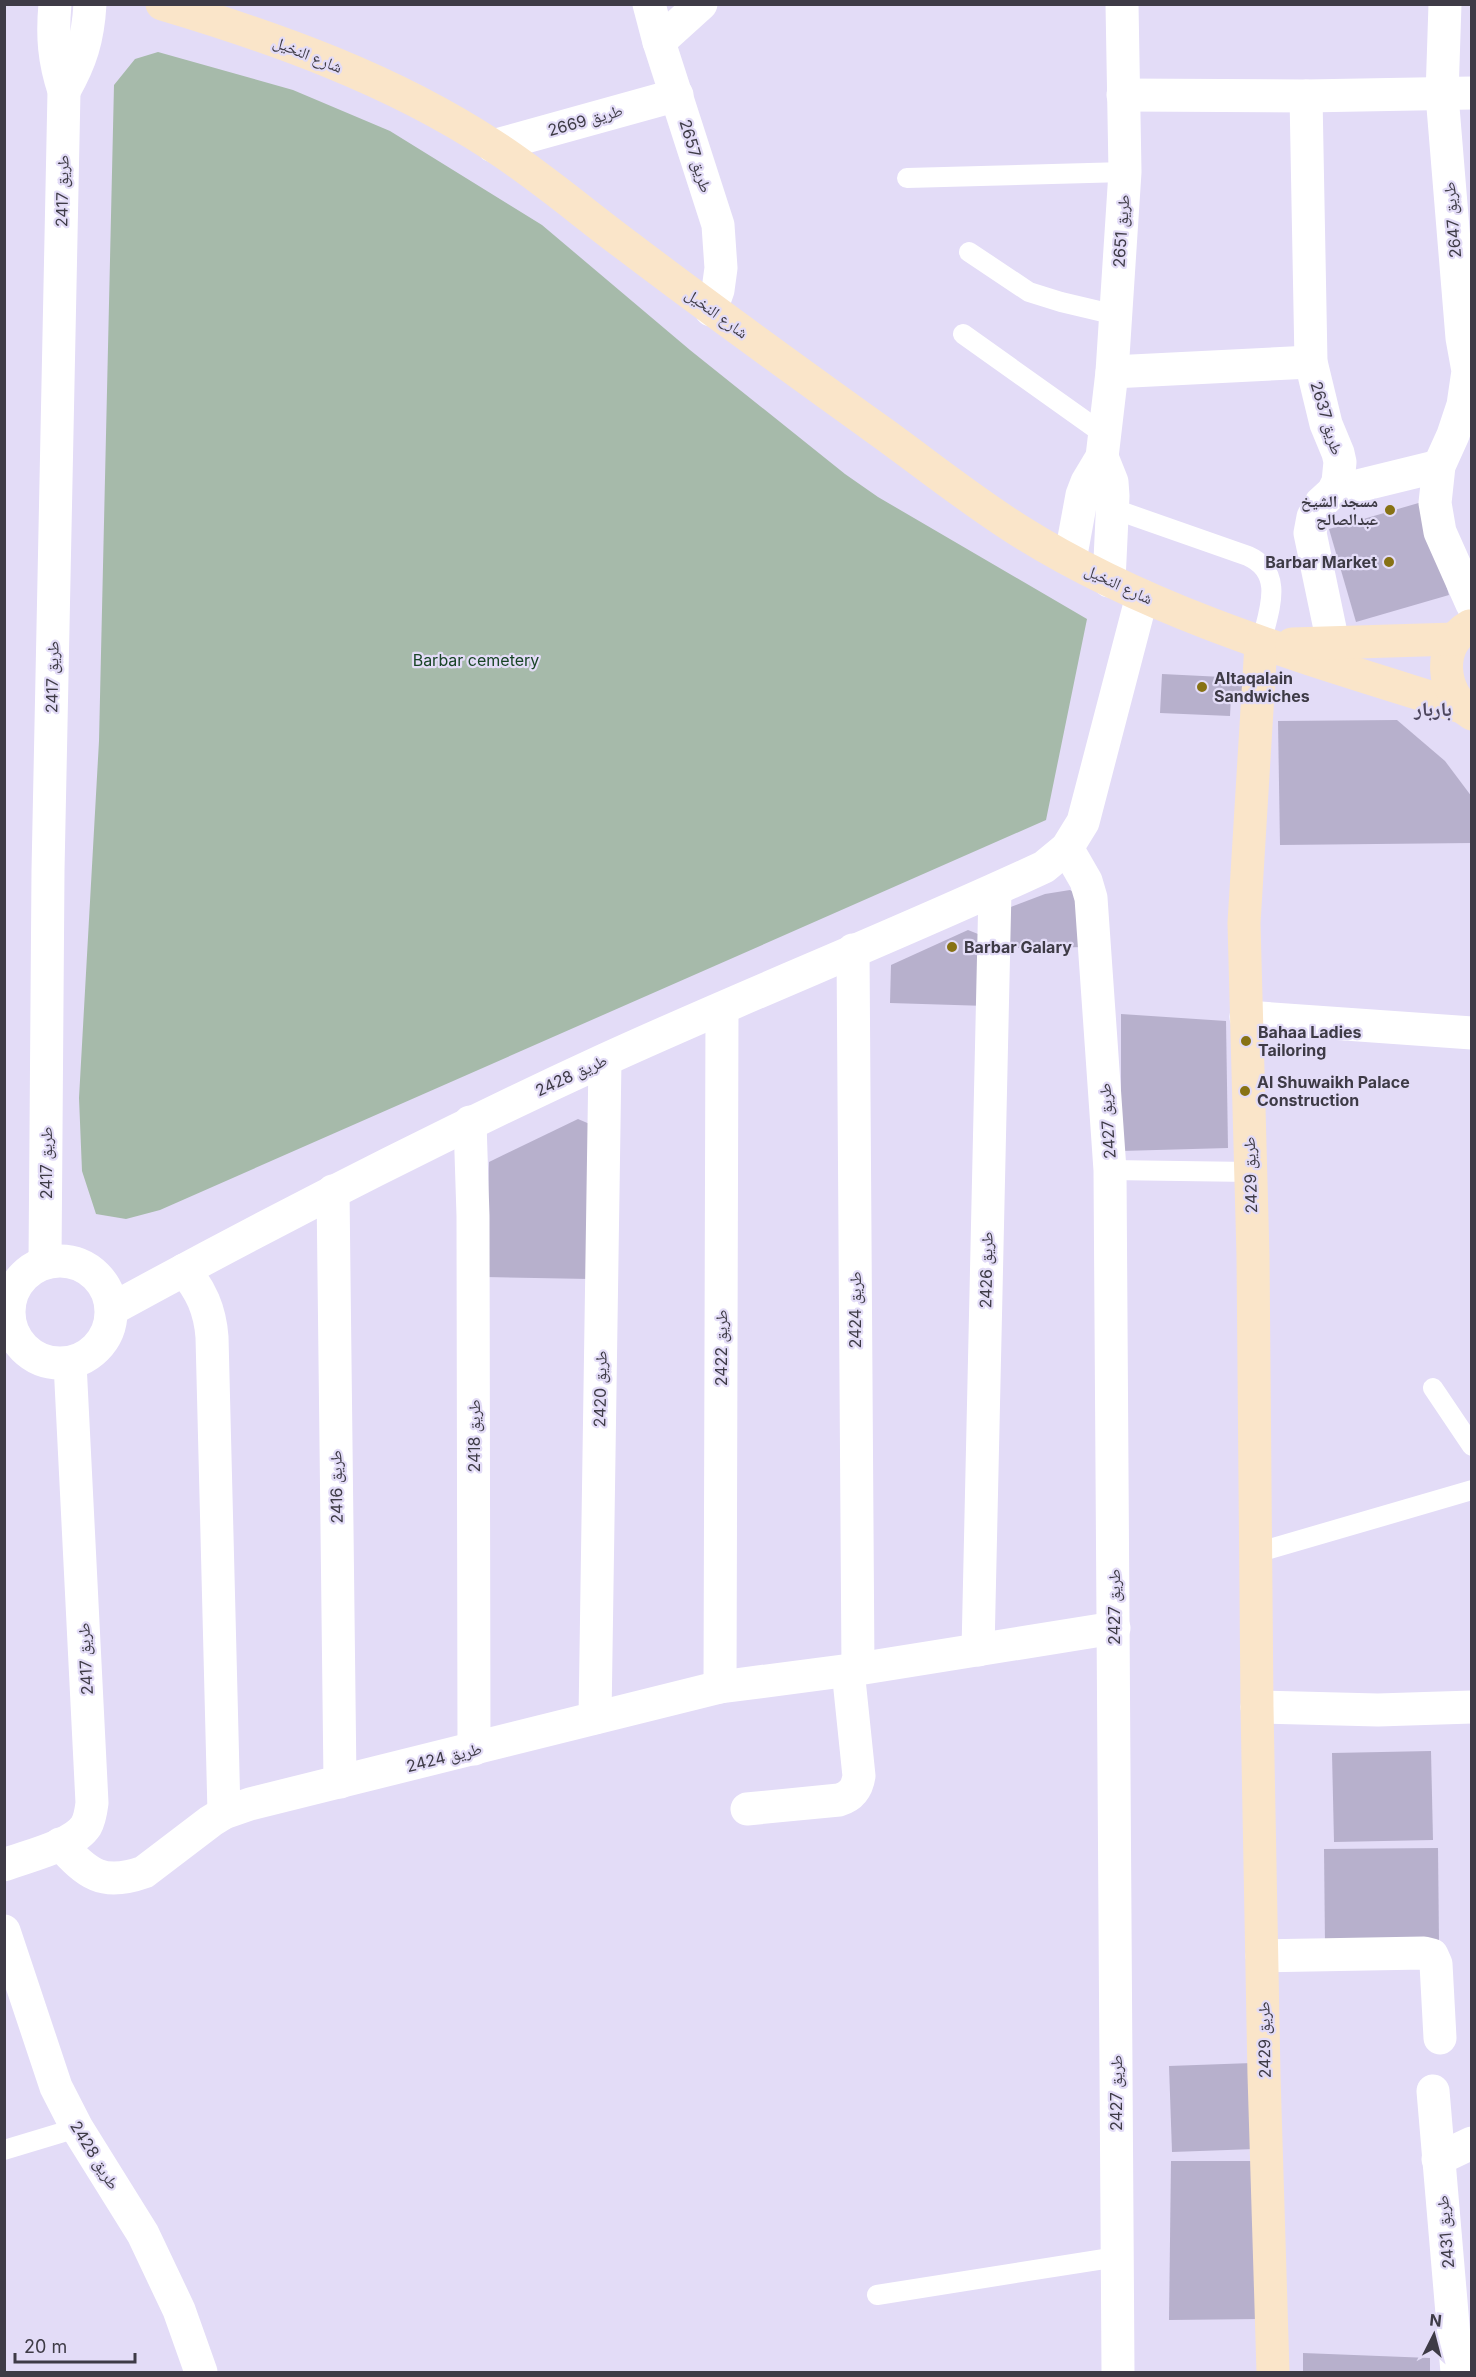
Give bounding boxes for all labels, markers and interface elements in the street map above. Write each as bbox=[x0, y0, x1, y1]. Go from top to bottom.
street label: شارع النخيل bbox=[270, 31, 345, 78]
street label: طريق 2669 bbox=[545, 100, 625, 141]
street label: طريق 2657 bbox=[674, 117, 717, 195]
street label: طريق 2417 bbox=[51, 155, 74, 227]
street label: طريق 2647 bbox=[1439, 181, 1466, 259]
street label: طريق 2651 bbox=[1108, 194, 1135, 268]
street label: شارع النخيل bbox=[681, 284, 752, 343]
street label: طريق 2637 bbox=[1305, 379, 1348, 458]
place label: مسجد الشيخ عبدالصالح bbox=[1301, 491, 1378, 530]
marker: مسجد الشيخ عبدالصالح bbox=[1383, 503, 1397, 517]
place label: Barbar Market bbox=[1265, 552, 1377, 572]
marker: Barbar Market bbox=[1382, 555, 1396, 569]
street label: شارع النخيل bbox=[1081, 560, 1156, 609]
street label: طريق 2417 bbox=[41, 641, 64, 713]
park label: Barbar cemetery bbox=[413, 650, 539, 670]
place label: Altaqalain Sandwiches bbox=[1214, 668, 1310, 706]
marker: Altaqalain Sandwiches bbox=[1195, 680, 1209, 694]
district label: باربار bbox=[1413, 697, 1452, 721]
place label: Barbar Galary bbox=[964, 937, 1072, 957]
marker: Barbar Galary bbox=[945, 940, 959, 954]
place label: Bahaa Ladies Tailoring bbox=[1258, 1022, 1361, 1060]
marker: Bahaa Ladies Tailoring bbox=[1239, 1034, 1253, 1048]
street label: طريق 2428 bbox=[532, 1050, 610, 1101]
place label: Al Shuwaikh Palace Construction bbox=[1257, 1072, 1410, 1110]
street label: طريق 2427 bbox=[1094, 1082, 1121, 1160]
marker: Al Shuwaikh Palace Construction bbox=[1238, 1084, 1252, 1098]
street label: طريق 2417 bbox=[36, 1127, 57, 1199]
street label: طريق 2429 bbox=[1239, 1136, 1262, 1214]
street label: طريق 2426 bbox=[975, 1231, 998, 1309]
street label: طريق 2424 bbox=[845, 1272, 866, 1348]
street label: طريق 2422 bbox=[711, 1310, 732, 1386]
street label: طريق 2420 bbox=[589, 1350, 612, 1428]
street label: طريق 2418 bbox=[464, 1399, 485, 1473]
street label: طريق 2416 bbox=[325, 1450, 348, 1524]
street label: طريق 2427 bbox=[1104, 1569, 1125, 1645]
street label: طريق 2417 bbox=[73, 1622, 98, 1696]
street label: طريق 2424 bbox=[404, 1738, 484, 1777]
street label: طريق 2429 bbox=[1253, 2001, 1276, 2079]
street label: طريق 2427 bbox=[1106, 2055, 1127, 2131]
street label: طريق 2428 bbox=[65, 2117, 124, 2193]
street label: طريق 2431 bbox=[1432, 2194, 1459, 2269]
north arrow bbox=[1404, 2305, 1464, 2365]
text: N bbox=[1428, 2309, 1443, 2331]
scale bar bbox=[15, 2326, 135, 2364]
text: 20 m bbox=[24, 2336, 67, 2357]

